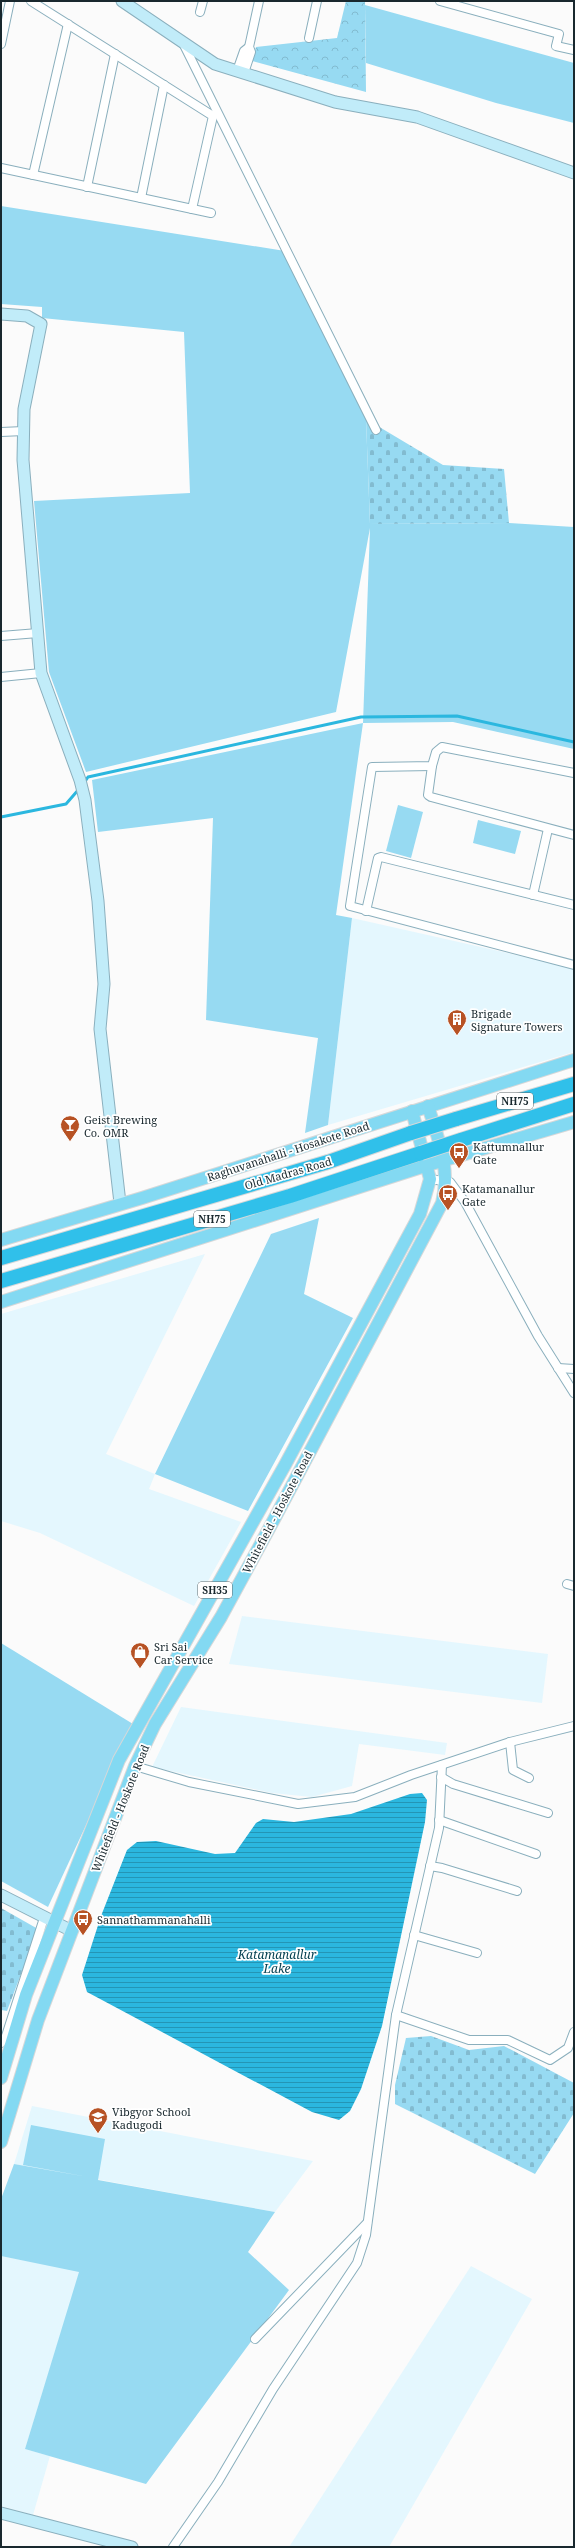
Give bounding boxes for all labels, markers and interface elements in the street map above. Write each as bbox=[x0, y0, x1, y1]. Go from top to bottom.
place label: Brigade Signature Towers bbox=[471, 1006, 563, 1034]
building icon: Brigade Signature Towers bbox=[446, 1008, 468, 1036]
road number: NH75 bbox=[497, 1093, 533, 1109]
place label: Geist Brewing Co. OMR bbox=[84, 1112, 157, 1140]
bar icon: Geist Brewing Co. OMR bbox=[59, 1114, 81, 1142]
street label: Raghuvanahalli - Hosakote Road bbox=[205, 1118, 371, 1184]
place label: Kattumnallur Gate bbox=[473, 1139, 545, 1167]
bus stop icon: Kattumnallur Gate bbox=[448, 1141, 470, 1169]
street label: Old Madras Road bbox=[243, 1153, 334, 1193]
place label: Katamanallur Gate bbox=[462, 1181, 536, 1209]
bus stop icon: Katamanallur Gate bbox=[437, 1183, 459, 1211]
road number: NH75 bbox=[194, 1211, 230, 1227]
street label: Whitefield - Hoskote Road bbox=[238, 1448, 316, 1576]
road number: SH35 bbox=[198, 1582, 232, 1598]
place label: Sri Sai Car Service bbox=[154, 1639, 213, 1667]
shop icon: Sri Sai Car Service bbox=[129, 1641, 151, 1669]
street label: Whitefield - Hoskote Road bbox=[88, 1742, 153, 1874]
bus stop icon: Sannathammanahalli bbox=[72, 1908, 94, 1936]
place label: Sannathammanahalli bbox=[97, 1912, 211, 1927]
water label: Katamanallur Lake bbox=[237, 1946, 317, 1977]
place label: Vibgyor School Kadugodi bbox=[112, 2104, 191, 2132]
school or university icon: Vibgyor School Kadugodi bbox=[87, 2106, 109, 2134]

